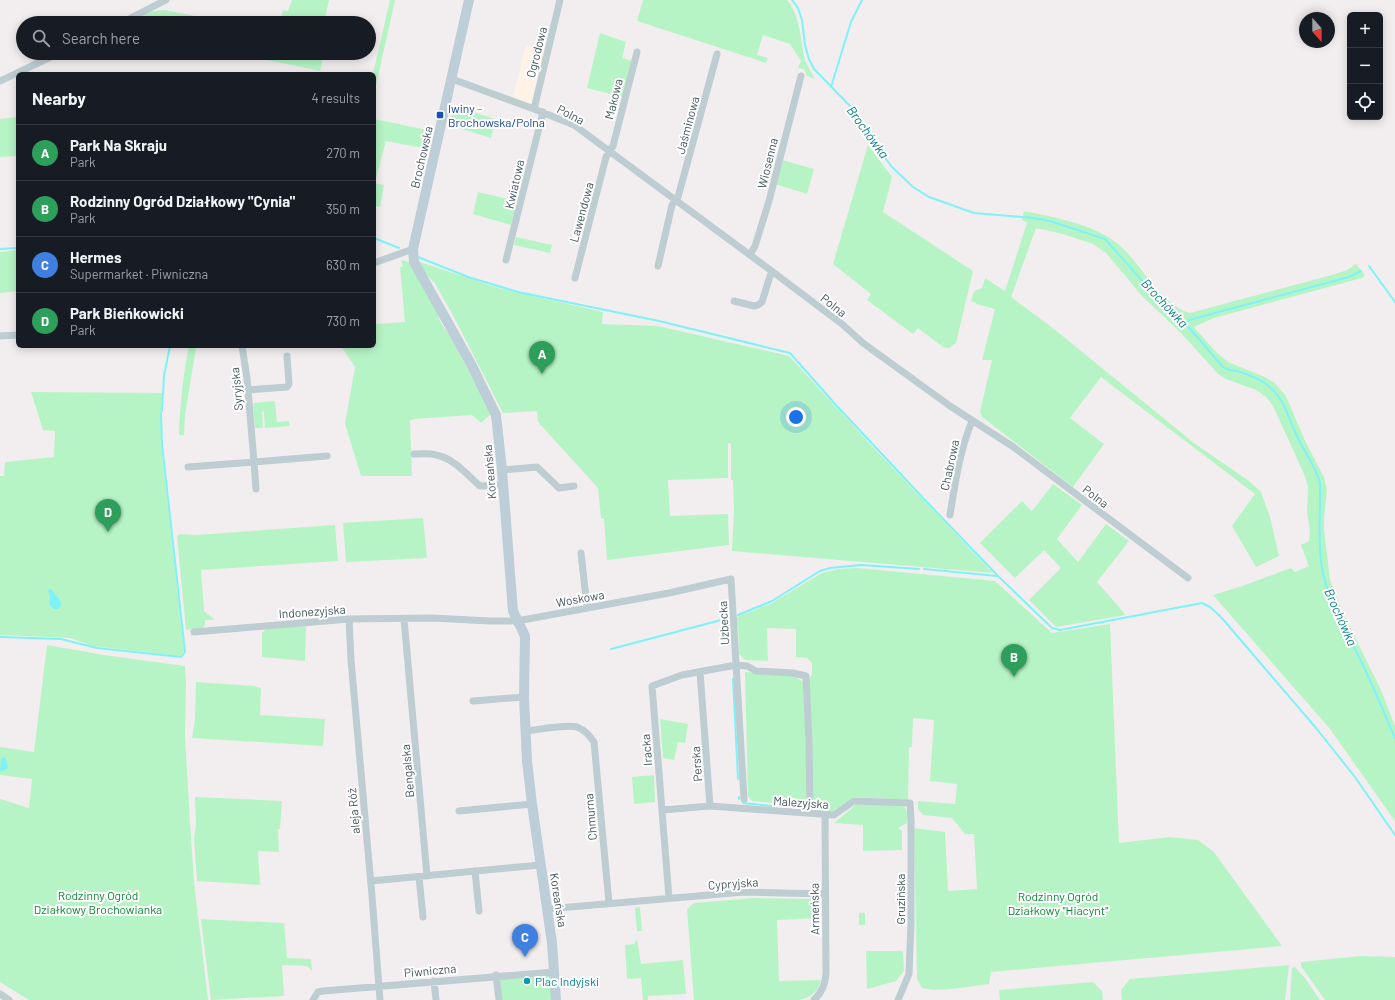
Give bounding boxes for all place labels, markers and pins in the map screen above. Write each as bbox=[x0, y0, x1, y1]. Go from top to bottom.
place label: Iwiny – Brochowska/Polna bbox=[448, 101, 545, 129]
marker: Iwiny – Brochowska/Polna bbox=[435, 110, 445, 120]
pin: A bbox=[529, 341, 555, 374]
pin: D bbox=[95, 499, 121, 532]
pin: B bbox=[1001, 644, 1027, 677]
pin: C bbox=[512, 924, 538, 957]
place label: Plac Indyjski bbox=[535, 974, 599, 988]
marker: Plac Indyjski bbox=[522, 976, 532, 986]

